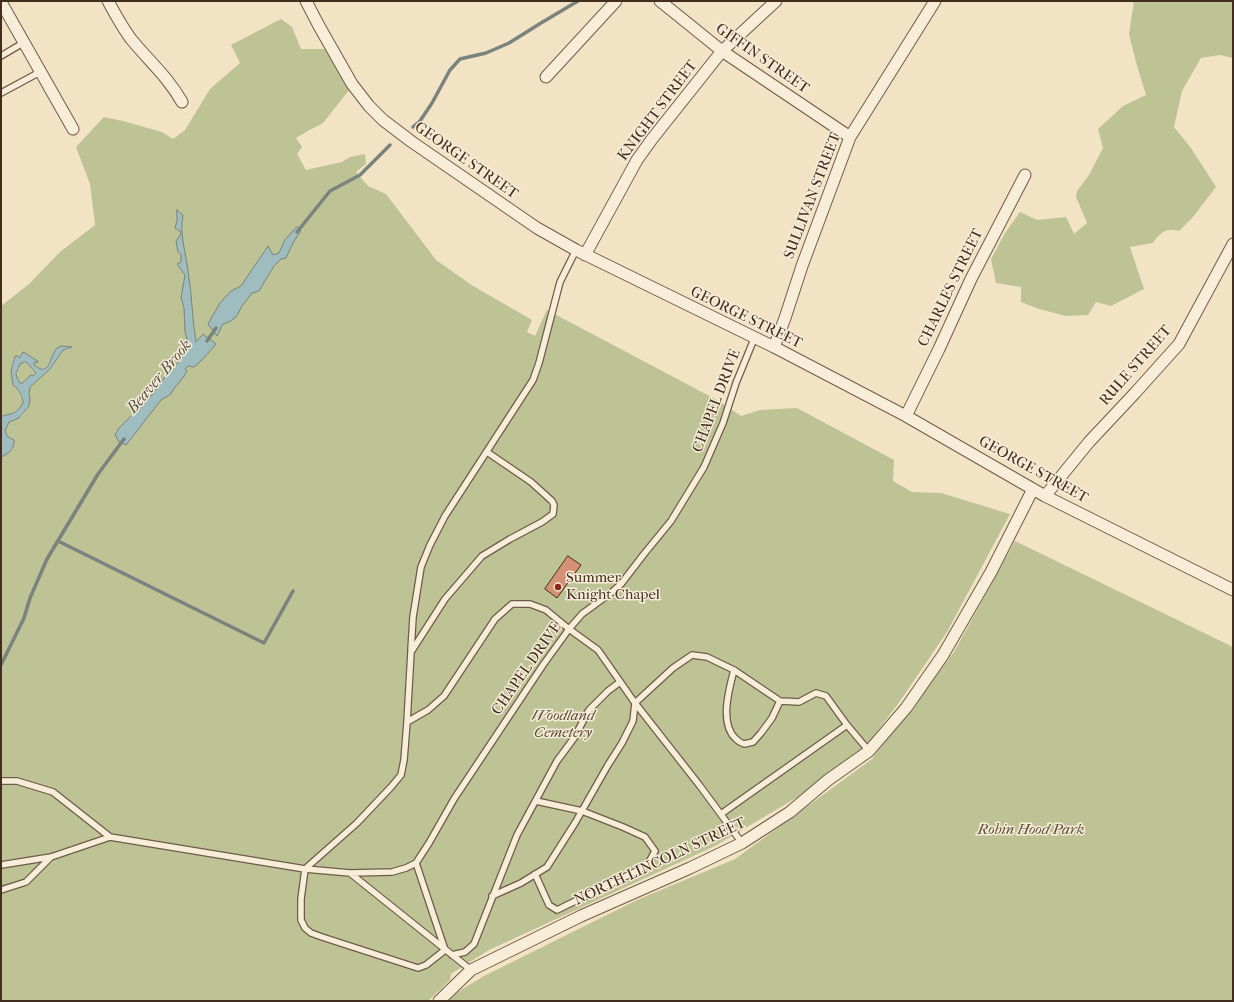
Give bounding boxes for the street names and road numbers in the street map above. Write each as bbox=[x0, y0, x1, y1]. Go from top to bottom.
street label: GIFFIN STREET bbox=[712, 20, 812, 98]
street label: KNIGHT STREET bbox=[614, 57, 702, 165]
street label: GEORGE STREET bbox=[411, 119, 521, 203]
street label: SULLIVAN STREET bbox=[781, 130, 845, 262]
street label: CHARLES STREET bbox=[915, 226, 987, 350]
street label: GEORGE STREET bbox=[687, 283, 805, 353]
street label: RULE STREET bbox=[1096, 322, 1176, 410]
street label: CHAPEL DRIVE bbox=[689, 347, 745, 455]
street label: GEORGE STREET bbox=[975, 433, 1091, 507]
street label: CHAPEL DRIVE bbox=[488, 619, 566, 719]
street label: NORTH LINCOLN STREET bbox=[571, 814, 749, 910]

